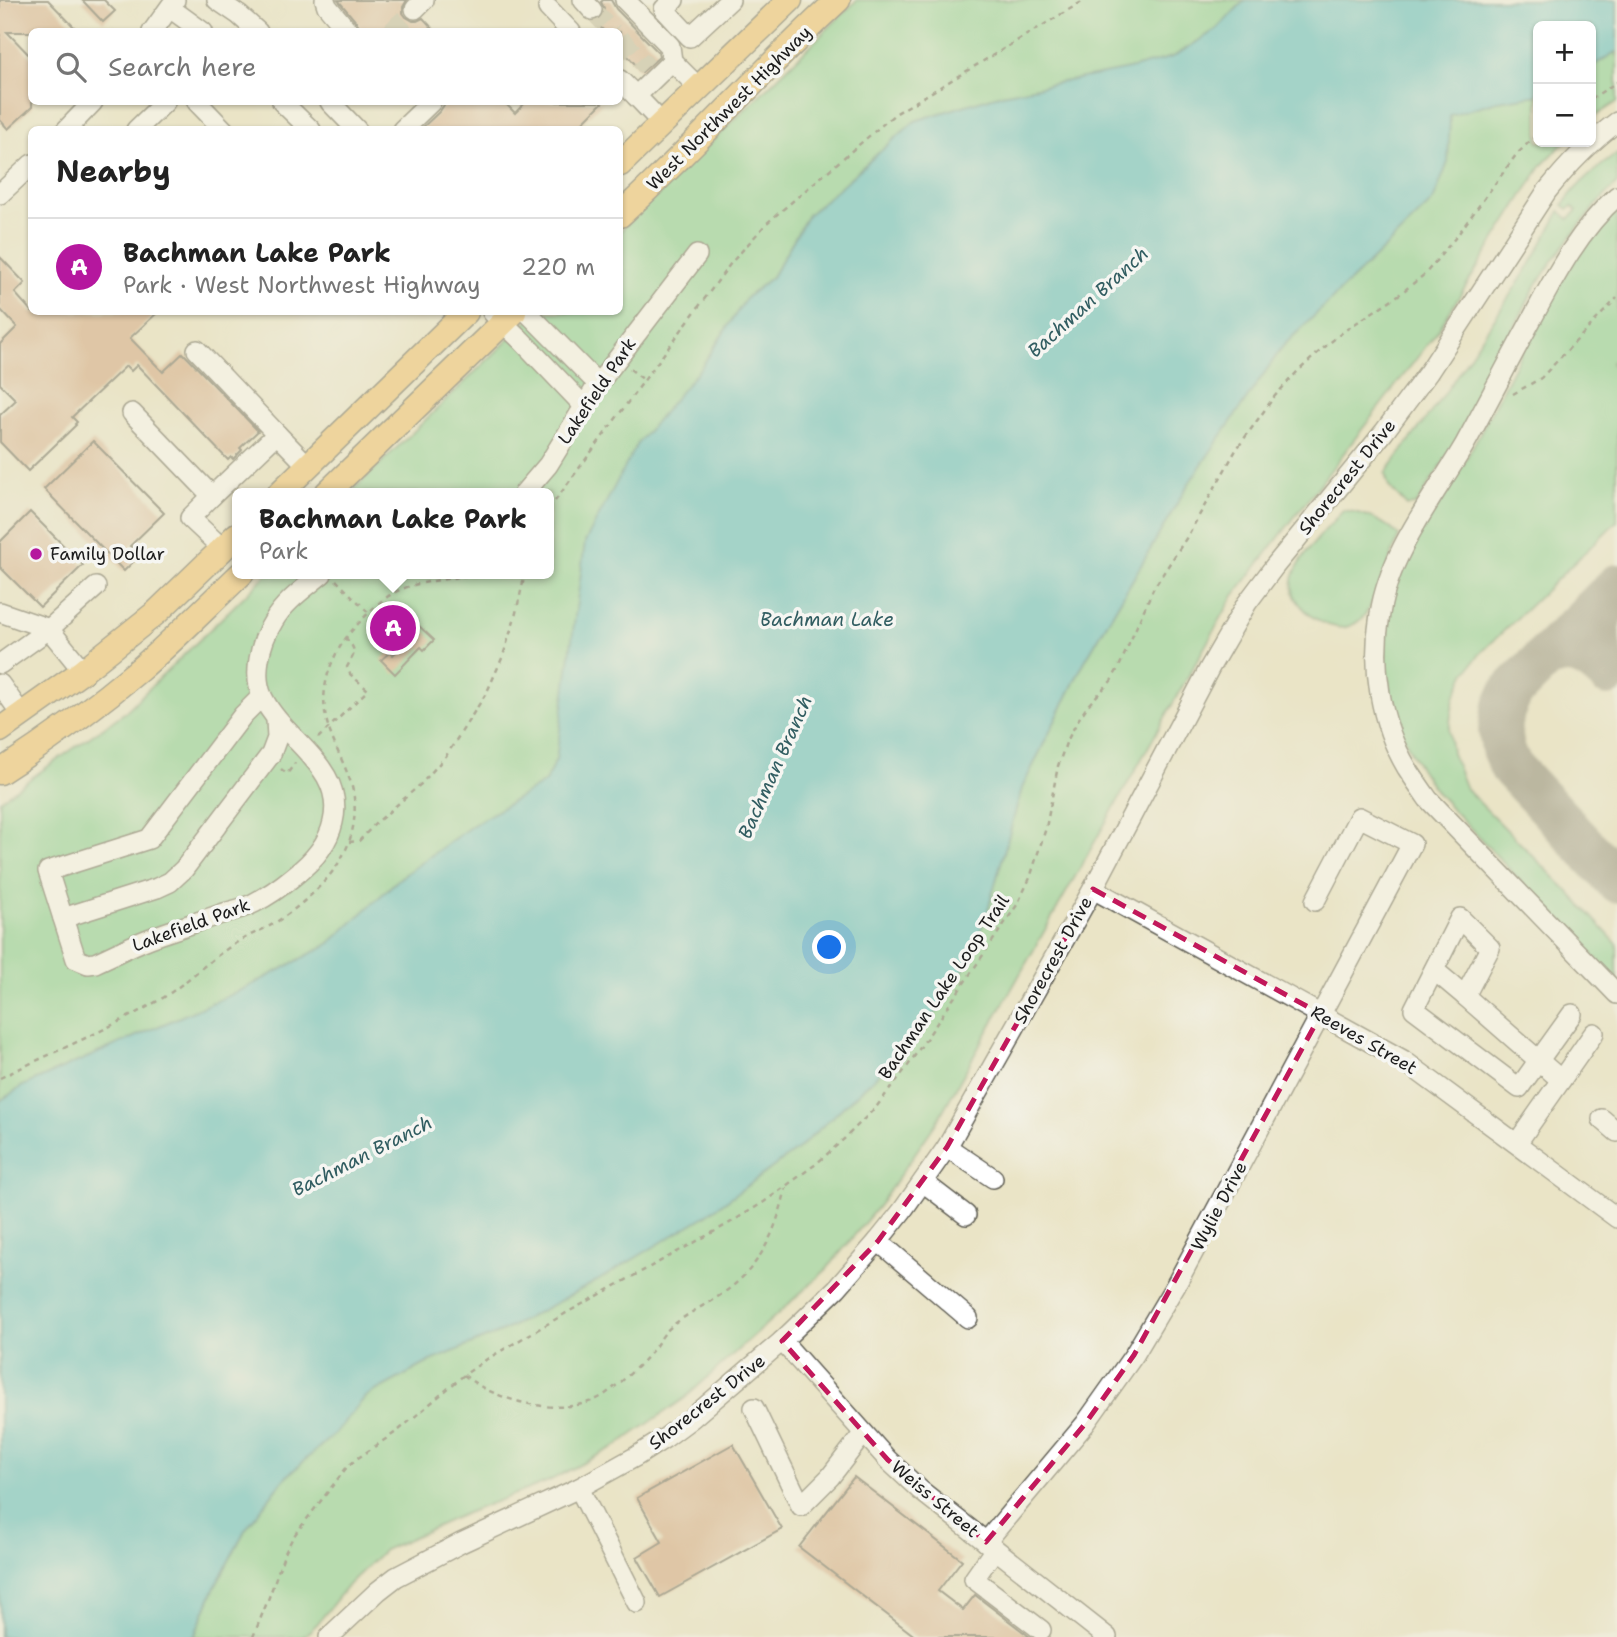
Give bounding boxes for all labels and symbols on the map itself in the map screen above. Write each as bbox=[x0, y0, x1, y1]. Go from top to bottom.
street label: West Northwest Highway bbox=[641, 20, 817, 196]
water label: Bachman Branch bbox=[1022, 241, 1154, 363]
street label: Lakefield Park bbox=[552, 333, 642, 449]
street label: Shorecrest Drive bbox=[1293, 414, 1401, 540]
place label: Family Dollar bbox=[50, 542, 165, 566]
marker: Family Dollar bbox=[28, 546, 44, 562]
pin: A bbox=[370, 602, 416, 654]
water label: Bachman Lake bbox=[760, 607, 894, 632]
water label: Bachman Branch bbox=[732, 691, 818, 843]
street label: Bachman Lake Loop Trail bbox=[873, 889, 1015, 1084]
street label: Shorecrest Drive bbox=[1008, 892, 1098, 1028]
street label: Lakefield Park bbox=[129, 893, 253, 957]
your location bbox=[812, 930, 846, 964]
street label: Reeves Street bbox=[1306, 1000, 1422, 1080]
water label: Bachman Branch bbox=[288, 1110, 436, 1202]
street label: Wylie Drive bbox=[1185, 1157, 1253, 1255]
street label: Shorecrest Drive bbox=[644, 1349, 770, 1455]
street label: Weiss Street bbox=[886, 1455, 984, 1543]

